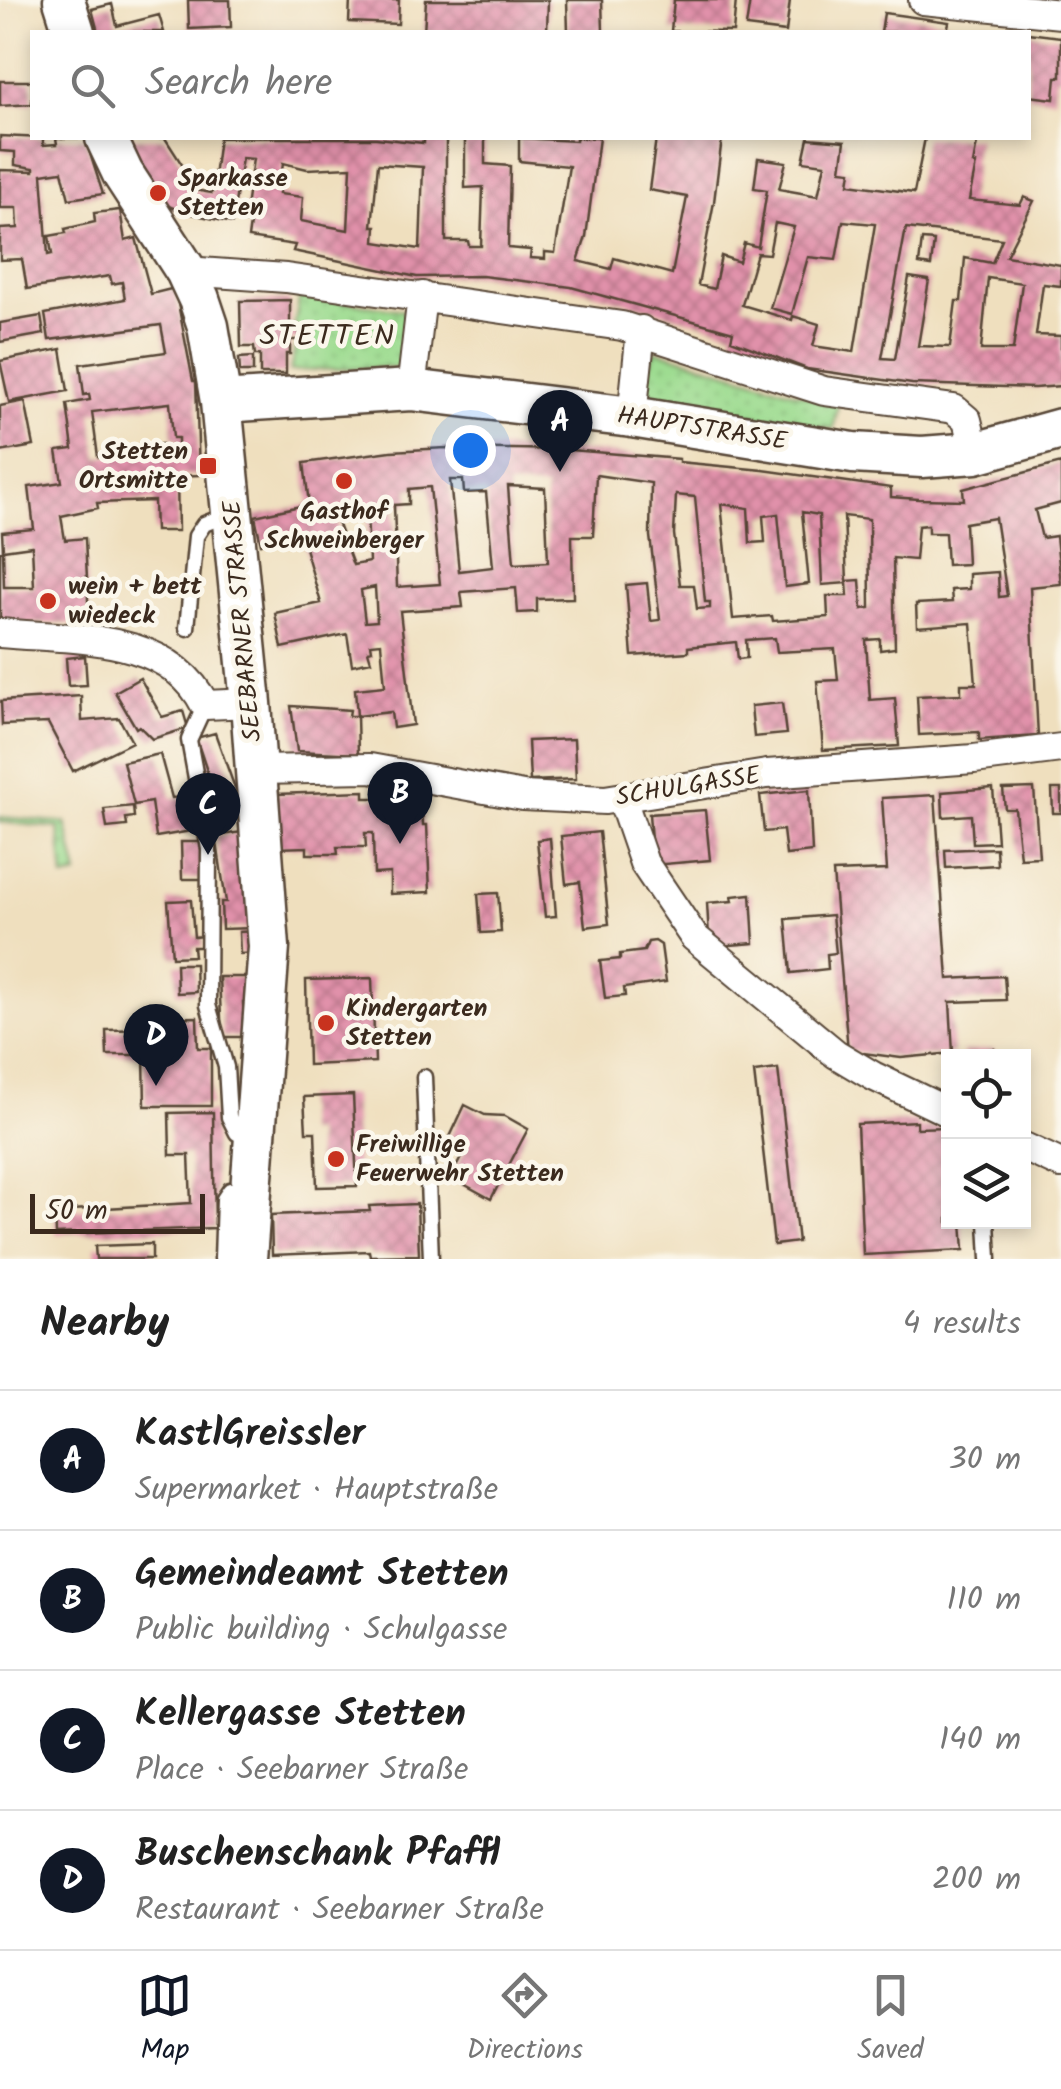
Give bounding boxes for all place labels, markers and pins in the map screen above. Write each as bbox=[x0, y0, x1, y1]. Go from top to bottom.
place label: Sparkasse Stetten bbox=[178, 159, 288, 228]
marker: Sparkasse Stetten bbox=[147, 182, 169, 204]
pin: A bbox=[528, 390, 592, 472]
place label: Stetten Ortsmitte bbox=[79, 432, 188, 501]
marker: Stetten Ortsmitte bbox=[197, 455, 219, 477]
marker: Gasthof Schweinberger bbox=[333, 470, 355, 492]
place label: Gasthof Schweinberger bbox=[264, 492, 424, 561]
place label: wein + bett wiedeck bbox=[68, 567, 202, 636]
marker: wein + bett wiedeck bbox=[37, 590, 59, 612]
pin: B bbox=[368, 762, 432, 844]
pin: C bbox=[176, 772, 240, 855]
place label: Kindergarten Stetten bbox=[346, 989, 487, 1058]
pin: D bbox=[124, 1004, 188, 1086]
marker: Kindergarten Stetten bbox=[315, 1012, 337, 1034]
place label: Freiwillige Feuerwehr Stetten bbox=[356, 1125, 564, 1194]
marker: Freiwillige Feuerwehr Stetten bbox=[325, 1148, 347, 1170]

